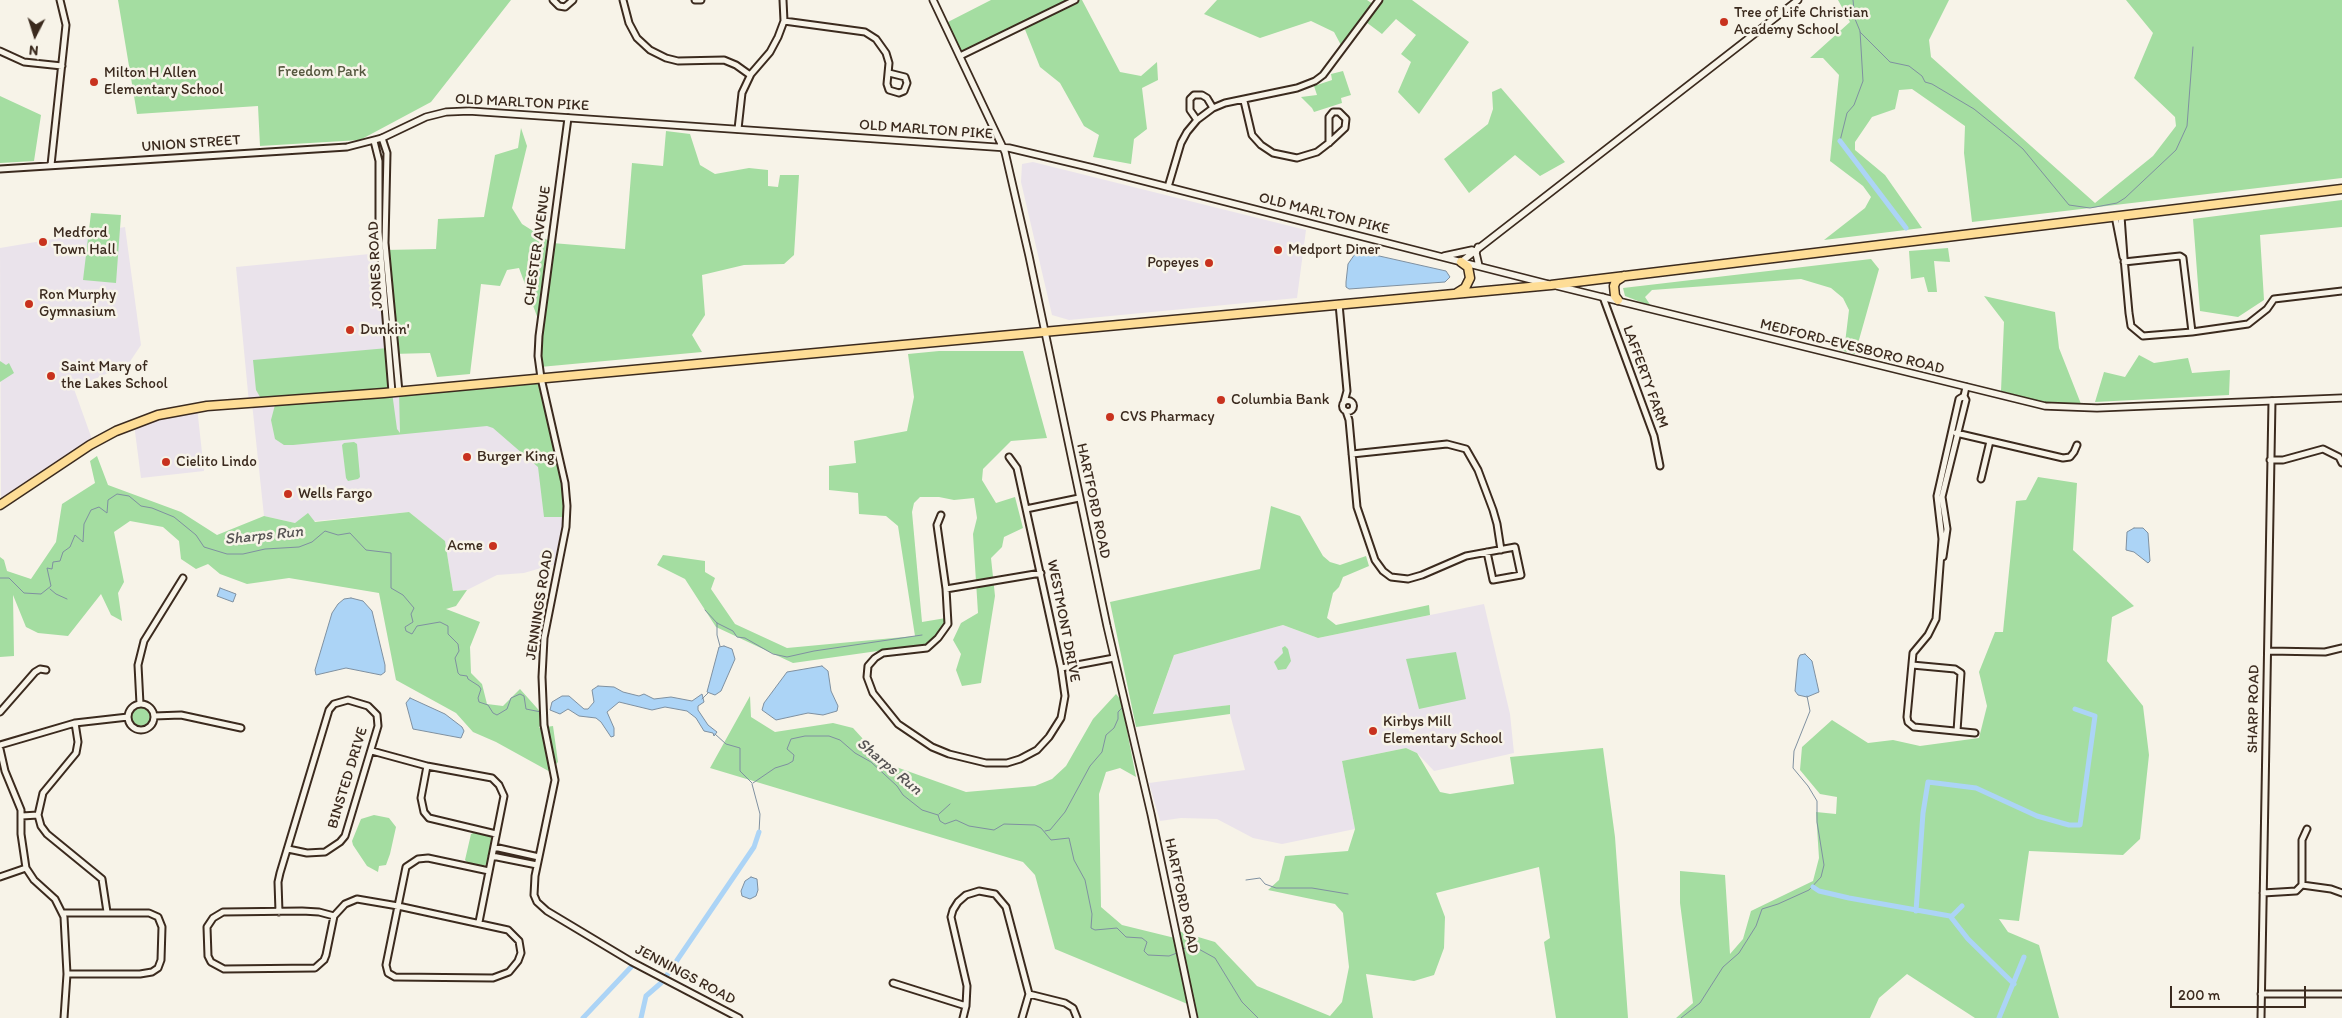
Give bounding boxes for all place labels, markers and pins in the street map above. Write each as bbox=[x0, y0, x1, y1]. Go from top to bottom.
place label: Tree of Life Christian Academy School bbox=[1734, 4, 1868, 39]
marker: Tree of Life Christian Academy School bbox=[1718, 16, 1730, 28]
place label: Milton H Allen Elementary School bbox=[104, 64, 224, 99]
marker: Milton H Allen Elementary School bbox=[88, 76, 100, 88]
place label: Medford Town Hall bbox=[53, 224, 116, 259]
marker: Medford Town Hall bbox=[37, 236, 49, 248]
place label: Medport Diner bbox=[1288, 241, 1380, 259]
marker: Medport Diner bbox=[1272, 244, 1284, 256]
place label: Popeyes bbox=[1147, 254, 1199, 272]
marker: Popeyes bbox=[1203, 257, 1215, 269]
place label: Ron Murphy Gymnasium bbox=[39, 286, 116, 321]
marker: Ron Murphy Gymnasium bbox=[23, 298, 35, 310]
place label: Dunkin' bbox=[360, 321, 409, 339]
marker: Dunkin' bbox=[344, 324, 356, 336]
place label: Saint Mary of the Lakes School bbox=[61, 358, 168, 393]
marker: Saint Mary of the Lakes School bbox=[45, 370, 57, 382]
place label: Columbia Bank bbox=[1231, 391, 1329, 409]
marker: Columbia Bank bbox=[1215, 394, 1227, 406]
place label: CVS Pharmacy bbox=[1120, 408, 1214, 426]
marker: CVS Pharmacy bbox=[1104, 411, 1116, 423]
place label: Burger King bbox=[477, 448, 555, 466]
marker: Burger King bbox=[461, 451, 473, 463]
place label: Cielito Lindo bbox=[176, 453, 257, 471]
marker: Cielito Lindo bbox=[160, 456, 172, 468]
place label: Wells Fargo bbox=[298, 485, 372, 503]
marker: Wells Fargo bbox=[282, 488, 294, 500]
place label: Acme bbox=[447, 537, 483, 555]
marker: Acme bbox=[487, 540, 499, 552]
place label: Kirbys Mill Elementary School bbox=[1383, 713, 1503, 748]
marker: Kirbys Mill Elementary School bbox=[1367, 725, 1379, 737]

